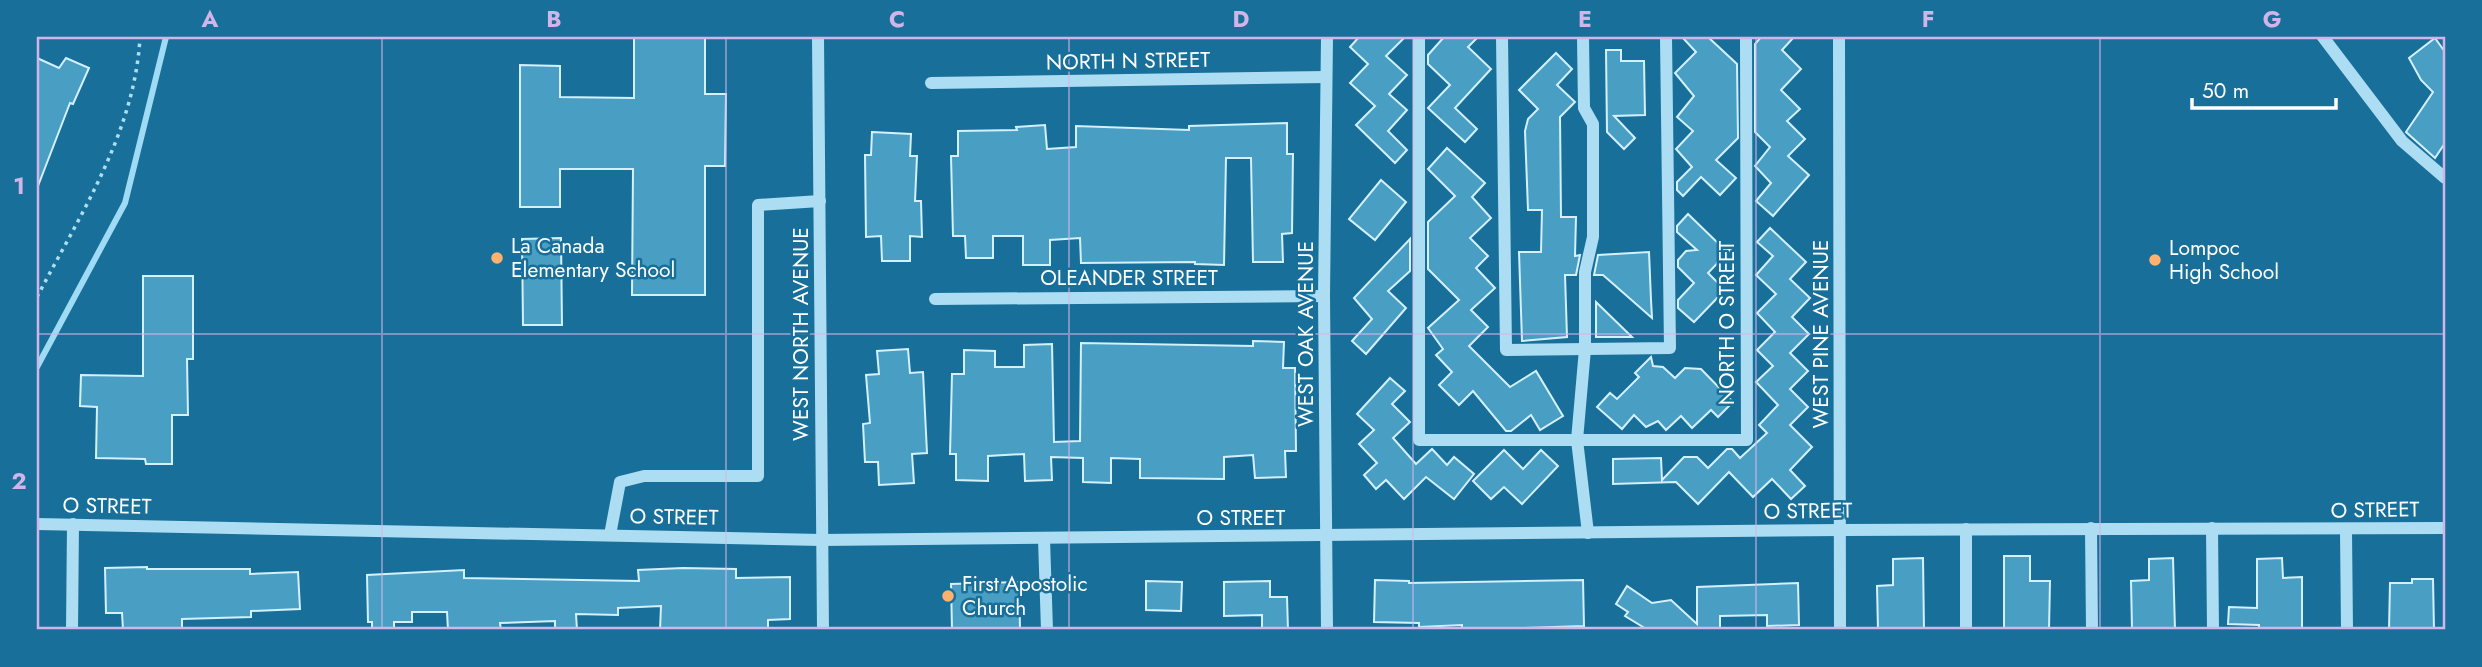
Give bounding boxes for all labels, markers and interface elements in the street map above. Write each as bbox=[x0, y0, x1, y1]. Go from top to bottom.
text: A bbox=[201, 2, 219, 36]
text: B bbox=[546, 2, 562, 36]
text: C bbox=[889, 2, 905, 36]
text: D bbox=[1233, 2, 1250, 36]
text: E bbox=[1578, 2, 1592, 36]
text: F bbox=[1922, 2, 1934, 36]
text: G bbox=[2263, 2, 2281, 36]
street label: NORTH N STREET bbox=[1046, 45, 1211, 77]
scale bar bbox=[2192, 66, 2335, 110]
text: 50 m bbox=[2202, 76, 2249, 106]
text: 1 bbox=[13, 169, 25, 203]
street label: WEST NORTH AVENUE bbox=[786, 227, 816, 441]
place label: La Canada Elementary School bbox=[511, 231, 675, 285]
place label: Lompoc High School bbox=[2169, 233, 2279, 287]
street label: WEST PINE AVENUE bbox=[1806, 240, 1836, 428]
street label: WEST OAK AVENUE bbox=[1291, 241, 1321, 427]
street label: NORTH O STREET bbox=[1712, 241, 1742, 405]
marker: La Canada Elementary School bbox=[489, 250, 505, 266]
marker: Lompoc High School bbox=[2147, 252, 2163, 268]
street label: OLEANDER STREET bbox=[1040, 263, 1218, 293]
text: 2 bbox=[11, 464, 27, 498]
street label: O STREET bbox=[62, 490, 152, 522]
street label: O STREET bbox=[2330, 494, 2420, 526]
street label: O STREET bbox=[1763, 495, 1853, 527]
street label: O STREET bbox=[629, 501, 719, 533]
street label: O STREET bbox=[1197, 503, 1286, 533]
place label: First Apostolic Church bbox=[962, 569, 1088, 623]
marker: First Apostolic Church bbox=[940, 588, 956, 604]

